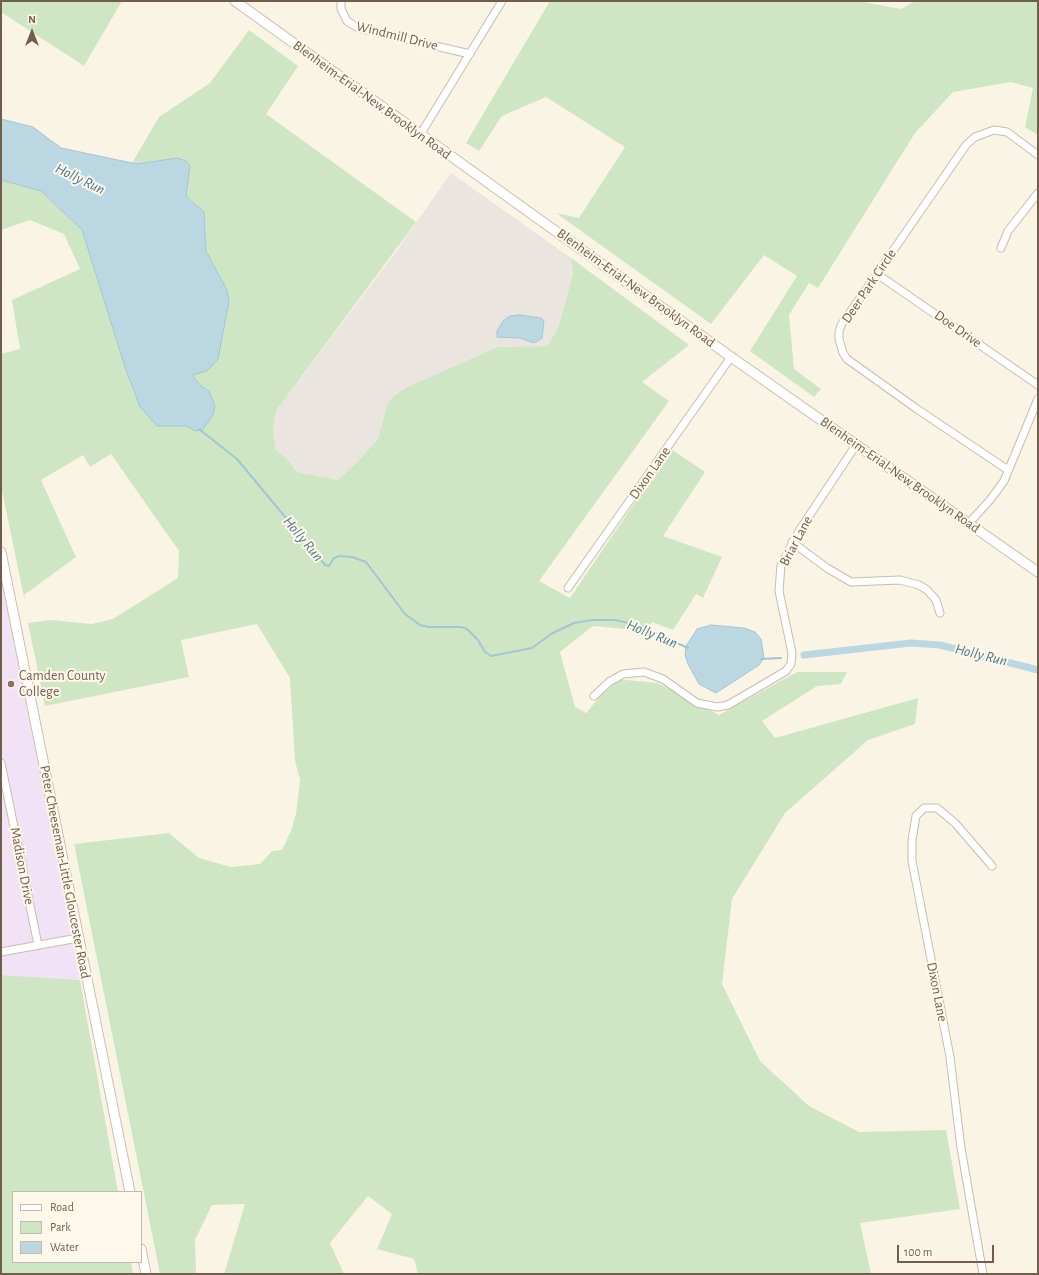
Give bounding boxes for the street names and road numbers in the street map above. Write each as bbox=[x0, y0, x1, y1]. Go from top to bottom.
street label: Windmill Drive bbox=[355, 18, 439, 54]
street label: Blenheim-Erial-New Brooklyn Road bbox=[290, 37, 454, 163]
street label: Blenheim-Erial-New Brooklyn Road bbox=[554, 225, 718, 351]
street label: Deer Park Circle bbox=[838, 246, 900, 326]
street label: Doe Drive bbox=[931, 307, 985, 351]
street label: Blenheim-Erial-New Brooklyn Road bbox=[817, 413, 983, 537]
street label: Dixon Lane bbox=[626, 443, 674, 503]
street label: Briar Lane bbox=[776, 513, 816, 569]
street label: Peter Cheeseman-Little Gloucester Road bbox=[36, 764, 94, 980]
street label: Madison Drive bbox=[6, 826, 38, 906]
street label: Dixon Lane bbox=[923, 961, 951, 1023]

